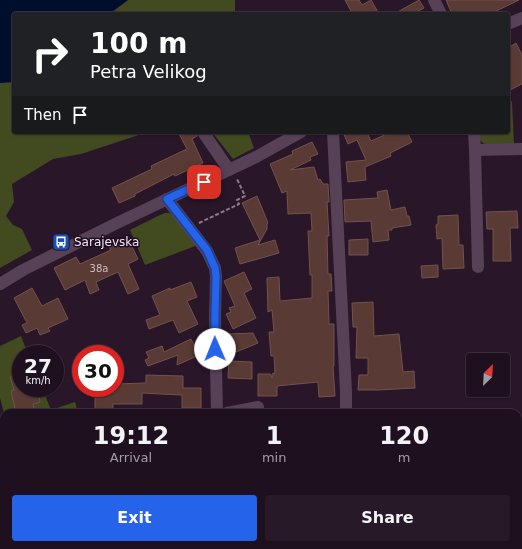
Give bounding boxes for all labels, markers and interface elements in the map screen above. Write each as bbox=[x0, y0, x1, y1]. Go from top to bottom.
text: 100 m bbox=[90, 27, 187, 60]
icon: right bbox=[24, 28, 76, 80]
text: Petra Velikog bbox=[90, 61, 207, 82]
icon: arrive bbox=[69, 104, 91, 126]
text: Then bbox=[24, 106, 61, 124]
pin bbox=[187, 165, 221, 199]
icon: arrive bbox=[193, 171, 215, 193]
bus stop icon: Sarajevska bbox=[51, 232, 71, 252]
place label: Sarajevska bbox=[74, 235, 139, 249]
house number: 38a bbox=[90, 263, 108, 274]
position arrow bbox=[194, 328, 236, 370]
speed limit sign: 30 bbox=[72, 345, 124, 397]
north arrow bbox=[466, 353, 510, 397]
map controls bbox=[466, 353, 510, 397]
text: 27 bbox=[24, 354, 52, 378]
text: km/h bbox=[25, 375, 51, 386]
text: 19:12 bbox=[93, 422, 169, 450]
text: 1 bbox=[266, 422, 282, 450]
text: 120 bbox=[379, 422, 429, 450]
text: Arrival bbox=[110, 450, 152, 465]
text: min bbox=[262, 450, 286, 465]
text: m bbox=[398, 450, 411, 465]
button: Exit bbox=[12, 495, 257, 541]
button: Share bbox=[265, 495, 510, 541]

